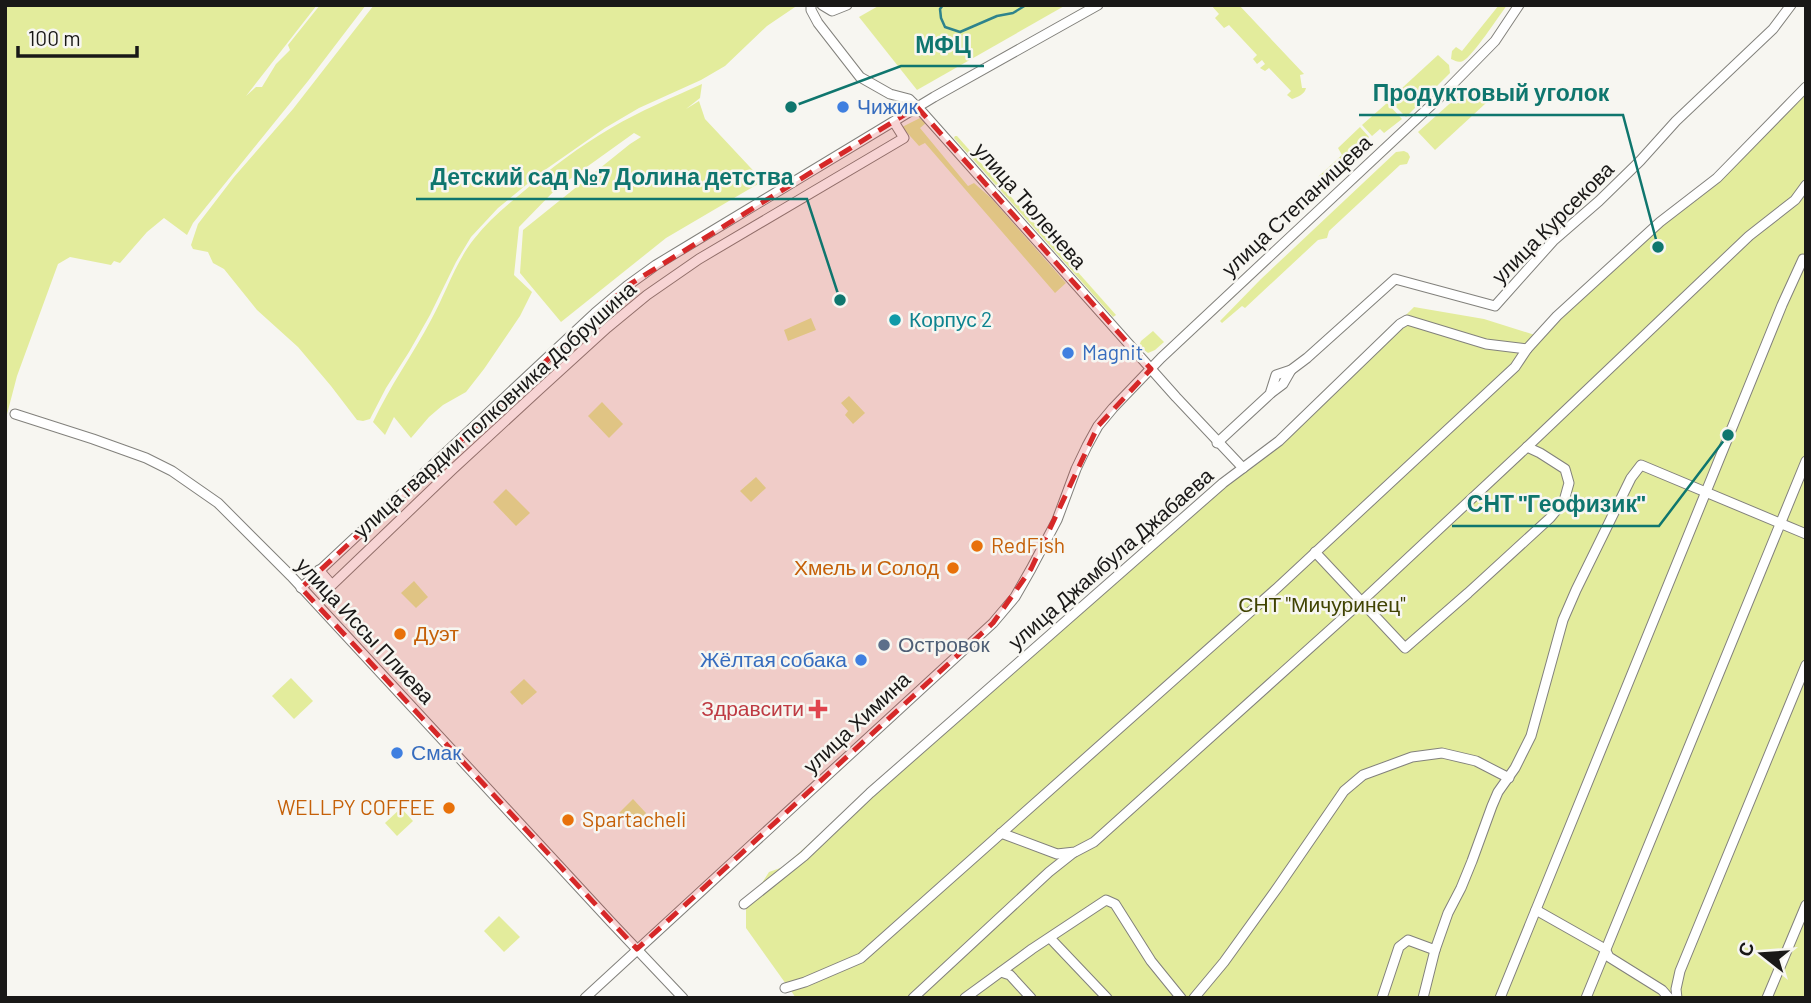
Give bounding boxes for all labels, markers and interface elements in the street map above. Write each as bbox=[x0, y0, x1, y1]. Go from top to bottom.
scale bar bbox=[18, 14, 136, 58]
callout: МФЦ bbox=[901, 22, 984, 66]
text: 100 m bbox=[28, 25, 81, 50]
text: МФЦ bbox=[915, 30, 971, 58]
callout: Продуктовый уголок bbox=[1359, 71, 1623, 115]
text: Продуктовый уголок bbox=[1373, 78, 1610, 106]
place label: Чижик bbox=[857, 93, 919, 118]
marker: Чижик bbox=[835, 99, 851, 115]
street label: улица Степанищева bbox=[1216, 129, 1376, 281]
street label: улица Тюленева bbox=[970, 137, 1093, 273]
callout: Детский сад №7 Долина детства bbox=[416, 155, 807, 199]
street label: улица Курсекова bbox=[1486, 156, 1618, 288]
text: Детский сад №7 Долина детства bbox=[431, 162, 794, 190]
street label: улица гвардии полковника Добрушина bbox=[348, 275, 641, 542]
place label: Корпус 2 bbox=[909, 306, 992, 331]
marker: Корпус 2 bbox=[887, 312, 903, 328]
place label: Magnit bbox=[1082, 339, 1143, 364]
marker: Magnit bbox=[1060, 345, 1076, 361]
street label: улица Джамбула Джабаева bbox=[1002, 462, 1218, 654]
callout: СНТ "Геофизик" bbox=[1452, 482, 1659, 526]
text: СНТ "Геофизик" bbox=[1467, 489, 1645, 517]
place label: RedFish bbox=[991, 532, 1065, 557]
marker: RedFish bbox=[969, 538, 985, 554]
street label: улица Иссы Плиева bbox=[292, 552, 440, 708]
place label: Хмель и Солод bbox=[794, 554, 939, 579]
marker: Хмель и Солод bbox=[945, 560, 961, 576]
park label: СНТ "Мичуринец" bbox=[1238, 591, 1406, 616]
place label: Дуэт bbox=[414, 620, 459, 645]
marker: Дуэт bbox=[392, 626, 408, 642]
place label: Островок bbox=[898, 631, 990, 656]
marker: Островок bbox=[876, 637, 892, 653]
place label: Жёлтая собака bbox=[700, 646, 847, 671]
marker: Жёлтая собака bbox=[853, 652, 869, 668]
street label: улица Химина bbox=[797, 666, 915, 778]
place label: Здравсити bbox=[701, 695, 804, 720]
marker: Здравсити bbox=[810, 701, 826, 717]
place label: Смак bbox=[411, 739, 462, 764]
marker: Смак bbox=[389, 745, 405, 761]
place label: WELLPY COFFEE bbox=[277, 794, 435, 819]
marker: WELLPY COFFEE bbox=[441, 800, 457, 816]
place label: Spartacheli bbox=[582, 806, 686, 831]
marker: Spartacheli bbox=[560, 812, 576, 828]
north arrow bbox=[1727, 919, 1797, 989]
text: С bbox=[1732, 939, 1758, 959]

